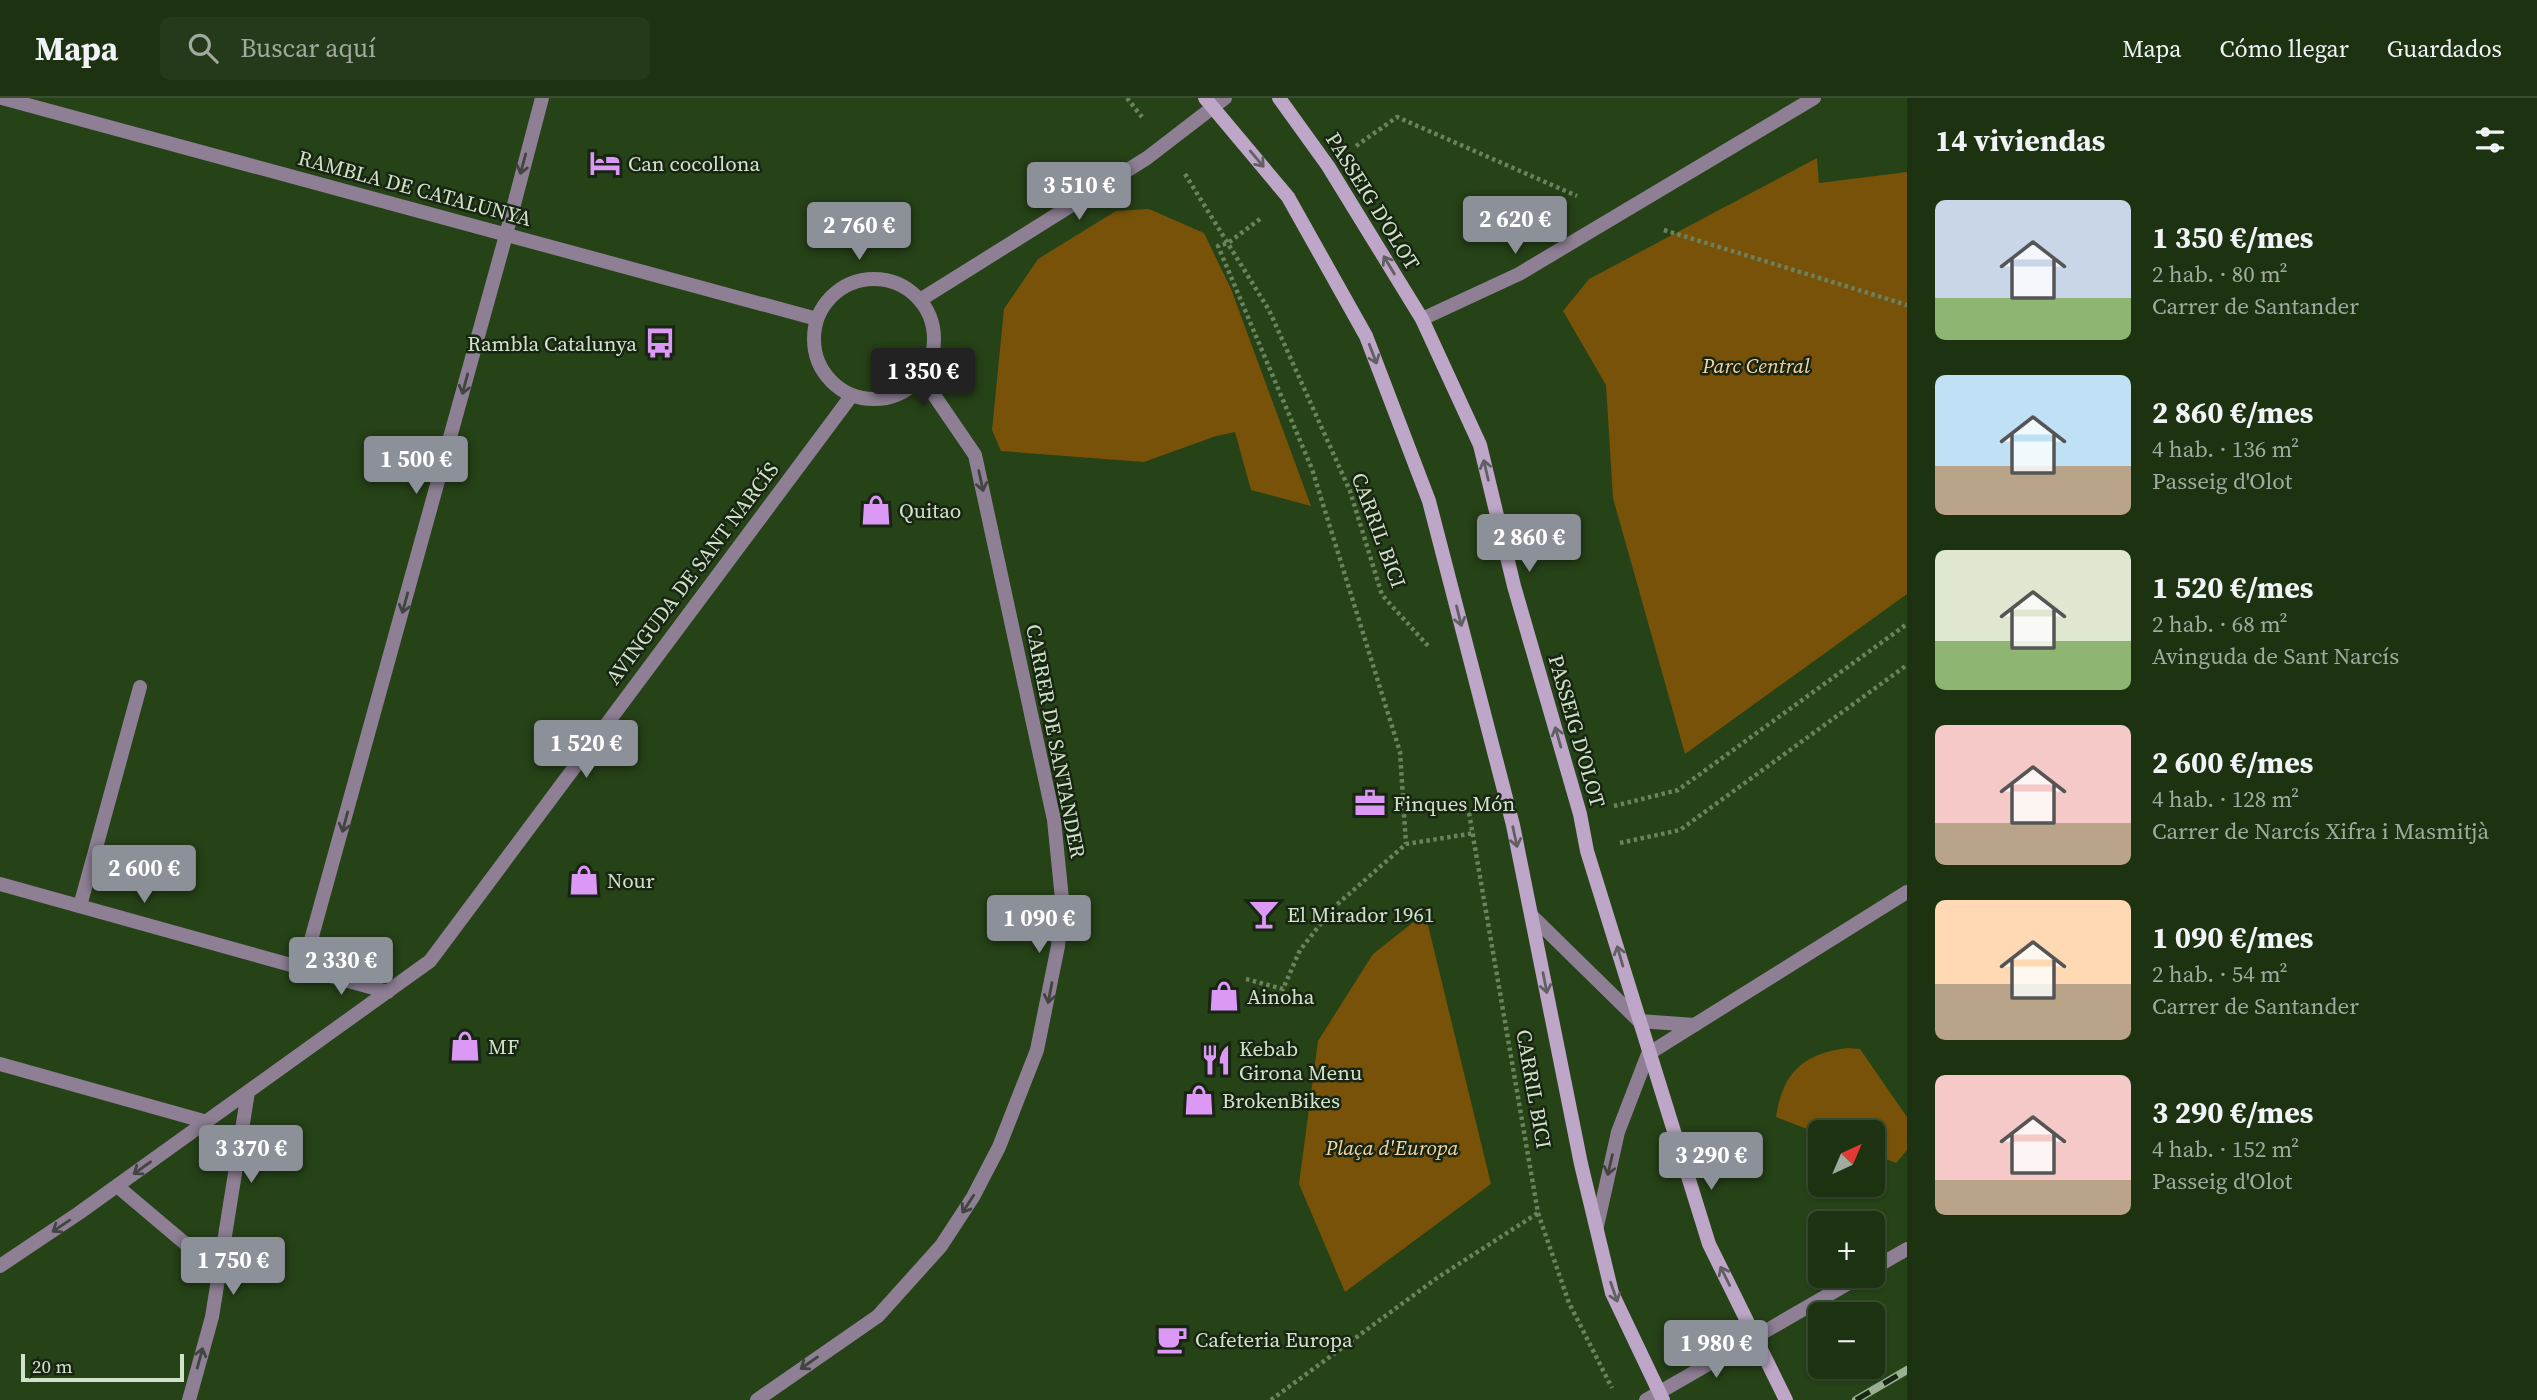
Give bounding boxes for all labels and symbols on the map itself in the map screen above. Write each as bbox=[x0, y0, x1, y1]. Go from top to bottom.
street label: PASSEIG D'OLOT bbox=[1319, 127, 1427, 276]
street label: RAMBLA DE CATALUNYA bbox=[295, 143, 535, 233]
hotel icon: Can cocollona bbox=[588, 146, 622, 180]
place label: Can cocollona bbox=[628, 149, 761, 178]
one-way arrow bbox=[1249, 150, 1264, 168]
one-way arrow bbox=[516, 153, 529, 175]
pin: 3 510 € bbox=[1014, 162, 1144, 222]
pin: 2 620 € bbox=[1450, 197, 1580, 256]
pin: 2 760 € bbox=[794, 202, 924, 262]
one-way arrow bbox=[1382, 256, 1396, 276]
bus stop icon: Rambla Catalunya bbox=[643, 326, 677, 360]
place label: Rambla Catalunya bbox=[467, 329, 637, 358]
one-way arrow bbox=[1367, 342, 1380, 364]
pin: 1 350 € bbox=[858, 348, 988, 408]
park label: Parc Central bbox=[1701, 351, 1810, 380]
one-way arrow bbox=[458, 372, 471, 394]
pin: 1 500 € bbox=[351, 436, 481, 496]
street label: AVINGUDA DE SANT NARCÍS bbox=[599, 456, 785, 690]
one-way arrow bbox=[1479, 459, 1492, 482]
street label: CARRIL BICI bbox=[1345, 468, 1413, 592]
one-way arrow bbox=[974, 469, 988, 492]
shop icon: Quitao bbox=[859, 493, 893, 527]
place label: Quitao bbox=[899, 496, 961, 525]
pin: 2 860 € bbox=[1464, 514, 1594, 574]
one-way arrow bbox=[398, 591, 411, 614]
one-way arrow bbox=[1453, 604, 1466, 627]
street label: CARRER DE SANTANDER bbox=[1019, 622, 1093, 861]
street label: PASSEIG D'OLOT bbox=[1541, 651, 1613, 811]
pin: 1 520 € bbox=[521, 720, 651, 780]
one-way arrow bbox=[1550, 726, 1563, 748]
office icon: Finques Món bbox=[1353, 786, 1387, 820]
place label: Finques Món bbox=[1393, 789, 1515, 818]
one-way arrow bbox=[337, 811, 350, 833]
one-way arrow bbox=[1509, 825, 1522, 848]
pin: 2 600 € bbox=[79, 846, 209, 905]
shop icon: Nour bbox=[567, 863, 601, 897]
place label: Nour bbox=[607, 866, 655, 895]
pin: 1 090 € bbox=[974, 896, 1104, 955]
bar icon: El Mirador 1961 bbox=[1247, 897, 1281, 931]
place label: El Mirador 1961 bbox=[1287, 900, 1435, 929]
pin: 2 330 € bbox=[276, 937, 406, 997]
one-way arrow bbox=[1613, 945, 1626, 967]
one-way arrow bbox=[1538, 971, 1552, 994]
shop icon: Ainoha bbox=[1207, 979, 1241, 1013]
one-way arrow bbox=[1042, 981, 1056, 1004]
place label: Ainoha bbox=[1247, 982, 1315, 1011]
street label: CARRIL BICI bbox=[1509, 1027, 1559, 1151]
shop icon: MF bbox=[448, 1029, 482, 1063]
place label: MF bbox=[488, 1032, 519, 1061]
place label: Kebab Girona Menu bbox=[1239, 1034, 1362, 1087]
restaurant icon: Kebab Girona Menu bbox=[1199, 1043, 1233, 1077]
shop icon: BrokenBikes bbox=[1182, 1083, 1216, 1117]
place label: BrokenBikes bbox=[1222, 1086, 1340, 1115]
north arrow bbox=[1808, 1120, 1885, 1197]
pin: 3 370 € bbox=[186, 1126, 316, 1185]
pin: 3 290 € bbox=[1646, 1132, 1776, 1192]
park label: Plaça d'Europa bbox=[1324, 1133, 1459, 1162]
one-way arrow bbox=[1603, 1153, 1617, 1176]
one-way arrow bbox=[133, 1161, 152, 1175]
one-way arrow bbox=[961, 1194, 975, 1214]
one-way arrow bbox=[52, 1218, 71, 1233]
pin: 1 750 € bbox=[168, 1238, 298, 1297]
one-way arrow bbox=[1717, 1266, 1731, 1287]
one-way arrow bbox=[1609, 1281, 1621, 1303]
pin: 1 980 € bbox=[1651, 1320, 1781, 1380]
cafe icon: Cafeteria Europa bbox=[1155, 1322, 1189, 1356]
place label: Cafeteria Europa bbox=[1195, 1325, 1353, 1354]
one-way arrow bbox=[195, 1348, 208, 1370]
scale bar bbox=[21, 1351, 184, 1383]
one-way arrow bbox=[800, 1356, 819, 1370]

